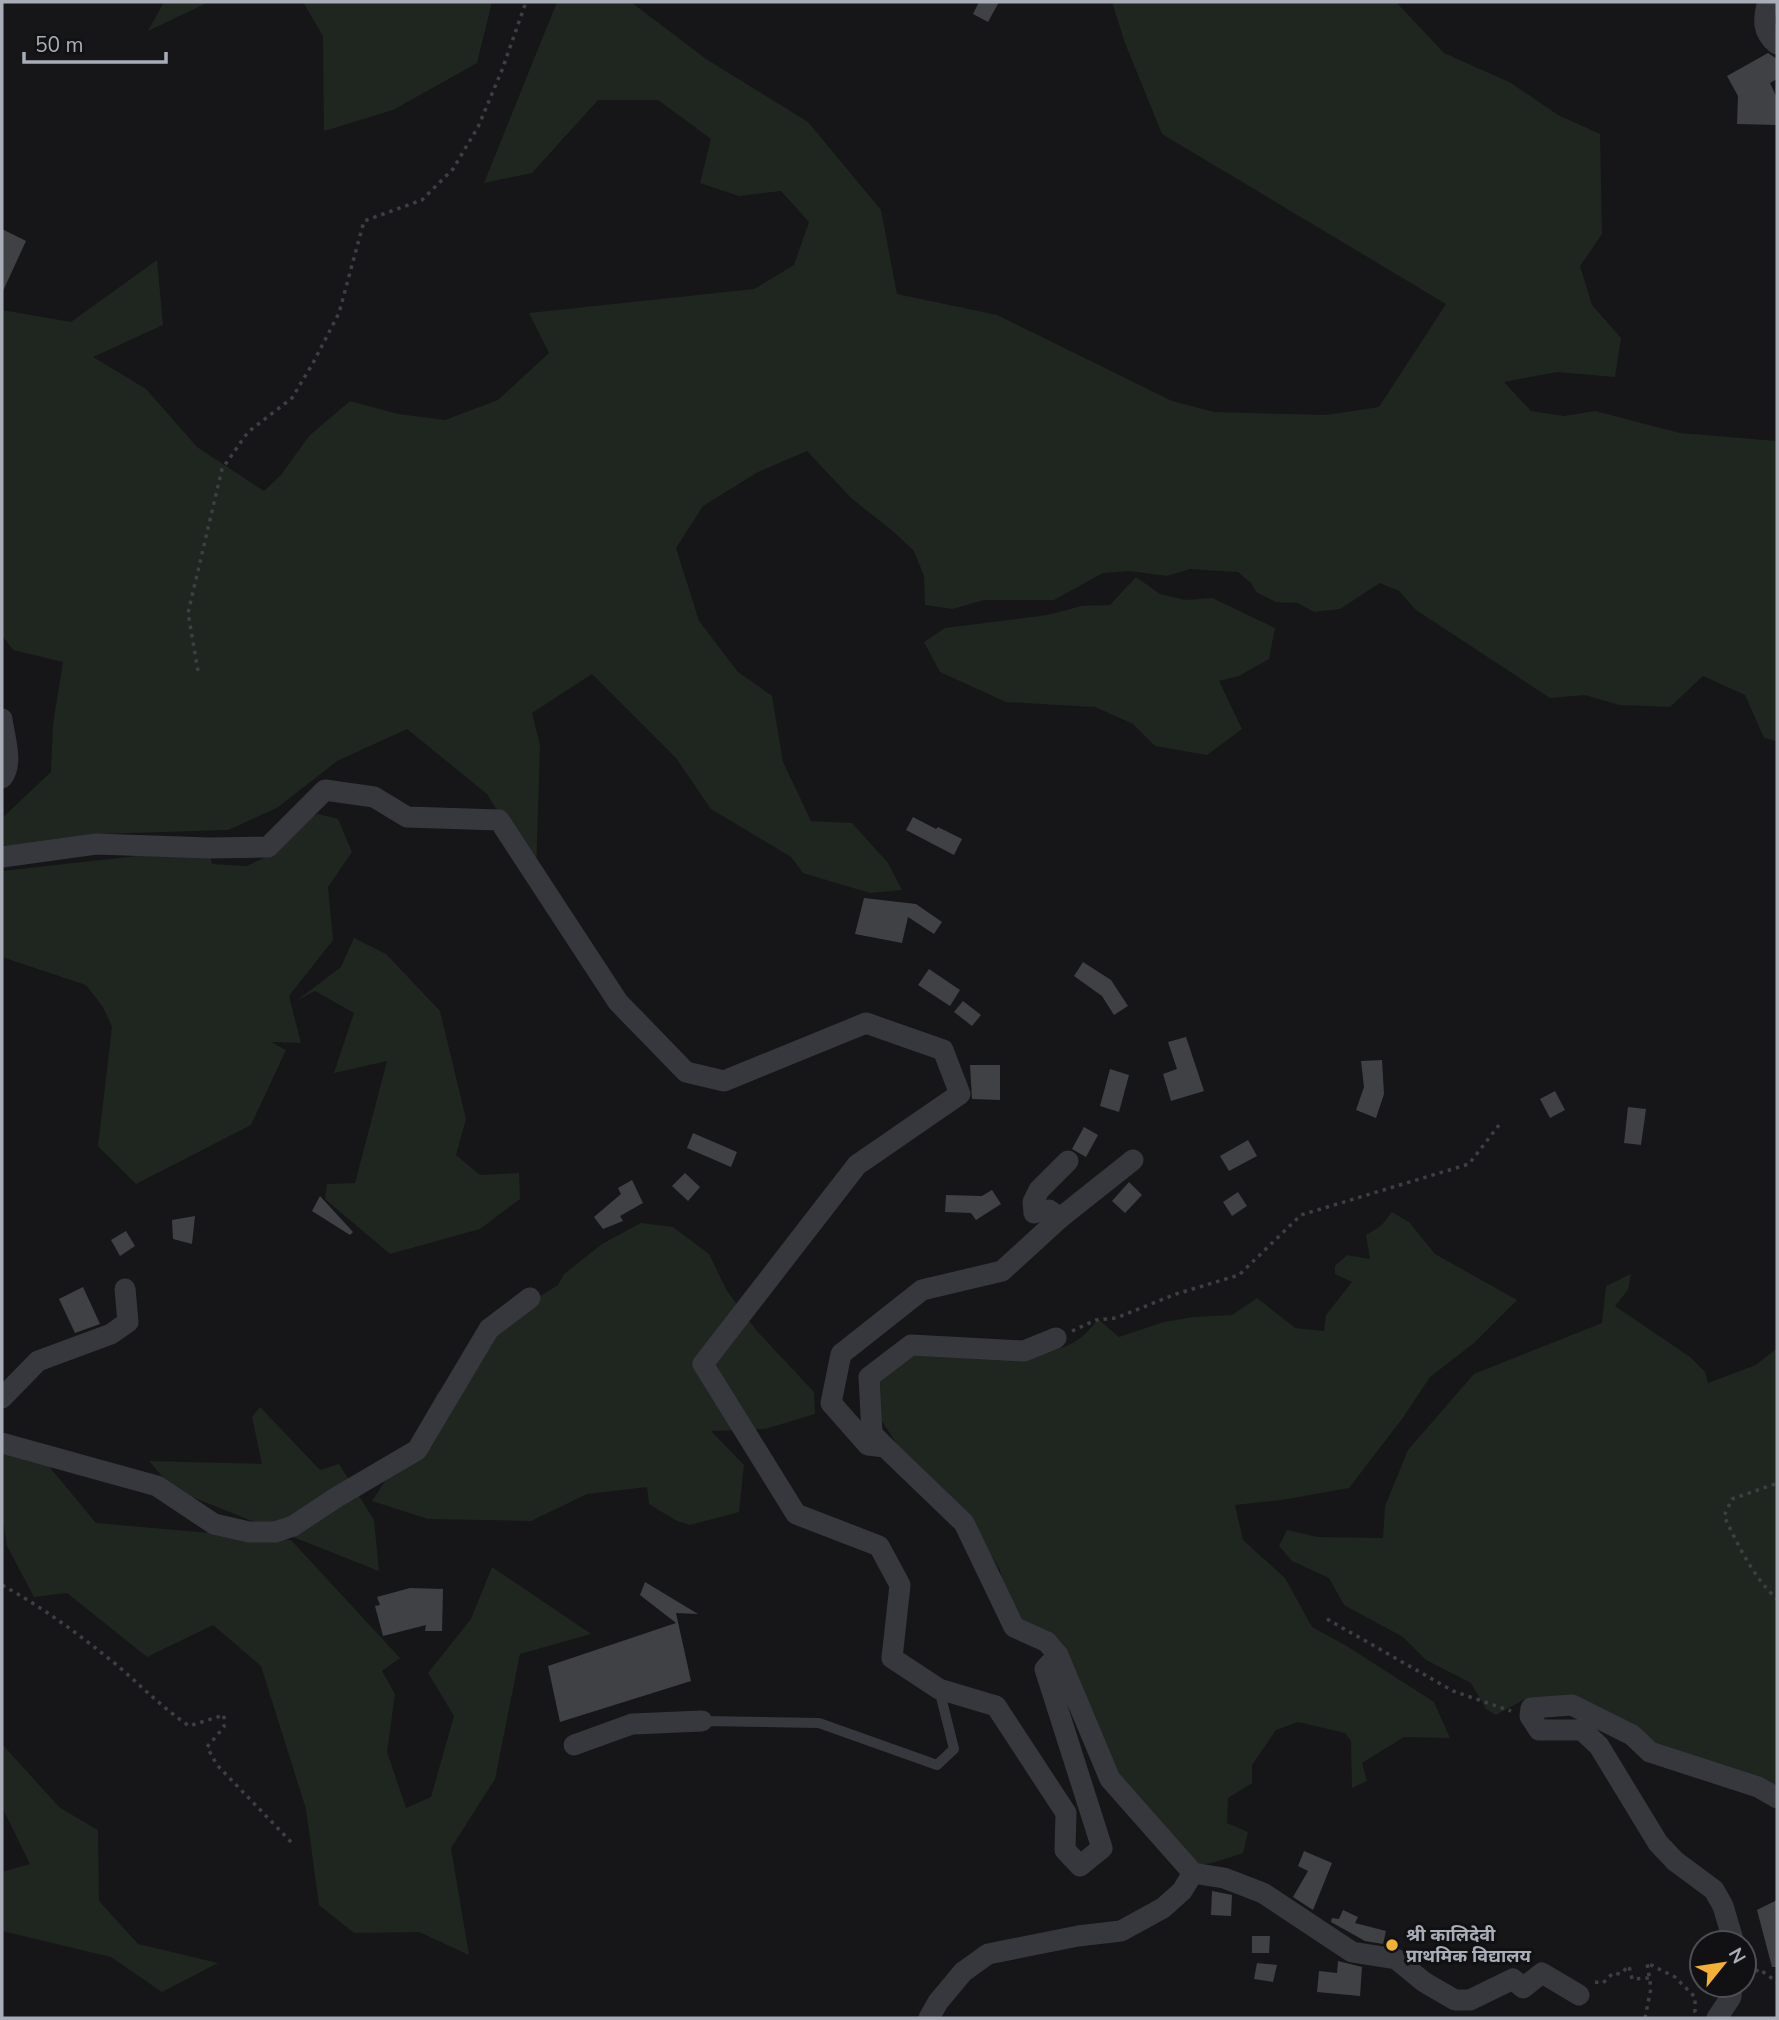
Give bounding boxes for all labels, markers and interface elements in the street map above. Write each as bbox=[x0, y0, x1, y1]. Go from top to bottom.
scale bar bbox=[24, 21, 166, 65]
text: 50 m bbox=[35, 31, 84, 59]
place label: श्री कालिदेवी प्राथमिक विद्यालय bbox=[1406, 1923, 1531, 1968]
north arrow bbox=[1688, 1929, 1758, 1999]
marker: श्री कालिदेवी प्राथमिक विद्यालय bbox=[1384, 1937, 1400, 1953]
text: N bbox=[1722, 1943, 1752, 1969]

